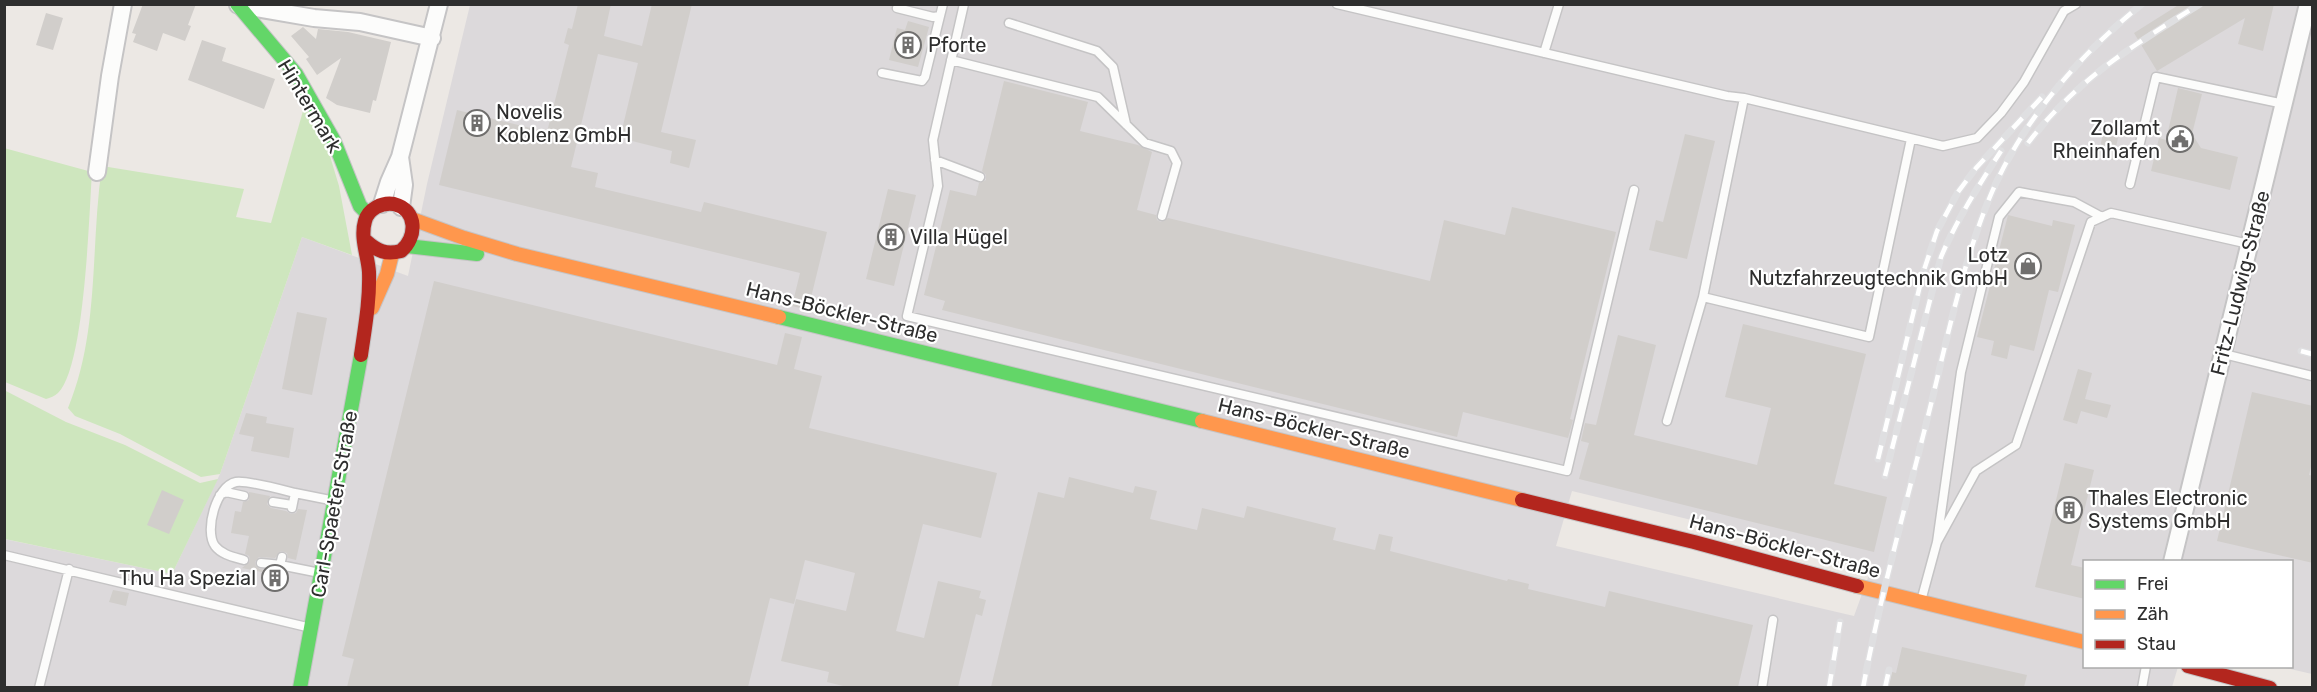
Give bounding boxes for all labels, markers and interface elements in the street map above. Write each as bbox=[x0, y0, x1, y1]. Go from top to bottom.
building icon: Pforte bbox=[893, 30, 923, 60]
place label: Pforte bbox=[928, 33, 986, 57]
street label: Hintermark bbox=[273, 55, 348, 158]
place label: Novelis Koblenz GmbH bbox=[496, 100, 632, 147]
building icon: Novelis Koblenz GmbH bbox=[462, 108, 492, 138]
place label: Zollamt Rheinhafen bbox=[2053, 116, 2160, 163]
public building icon: Zollamt Rheinhafen bbox=[2165, 124, 2195, 154]
street label: Fritz-Ludwig-Straße bbox=[2205, 188, 2275, 378]
building icon: Villa Hügel bbox=[876, 222, 906, 252]
place label: Villa Hügel bbox=[910, 225, 1008, 249]
place label: Lotz Nutzfahrzeugtechnik GmbH bbox=[1749, 243, 2008, 290]
shop icon: Lotz Nutzfahrzeugtechnik GmbH bbox=[2013, 251, 2043, 281]
street label: Hans-Böckler-Straße bbox=[743, 277, 941, 347]
street label: Hans-Böckler-Straße bbox=[1215, 393, 1413, 463]
street label: Carl-Spaeter-Straße bbox=[306, 409, 362, 599]
place label: Thales Electronic Systems GmbH bbox=[2088, 486, 2247, 533]
building icon: Thales Electronic Systems GmbH bbox=[2054, 495, 2084, 525]
street label: Hans-Böckler-Straße bbox=[1687, 509, 1883, 583]
legend bbox=[2083, 560, 2293, 668]
building icon: Thu Ha Spezial bbox=[260, 563, 290, 593]
place label: Thu Ha Spezial bbox=[119, 566, 256, 590]
text: Frei bbox=[2137, 573, 2168, 595]
text: Zäh bbox=[2137, 603, 2169, 625]
text: Stau bbox=[2137, 633, 2176, 655]

